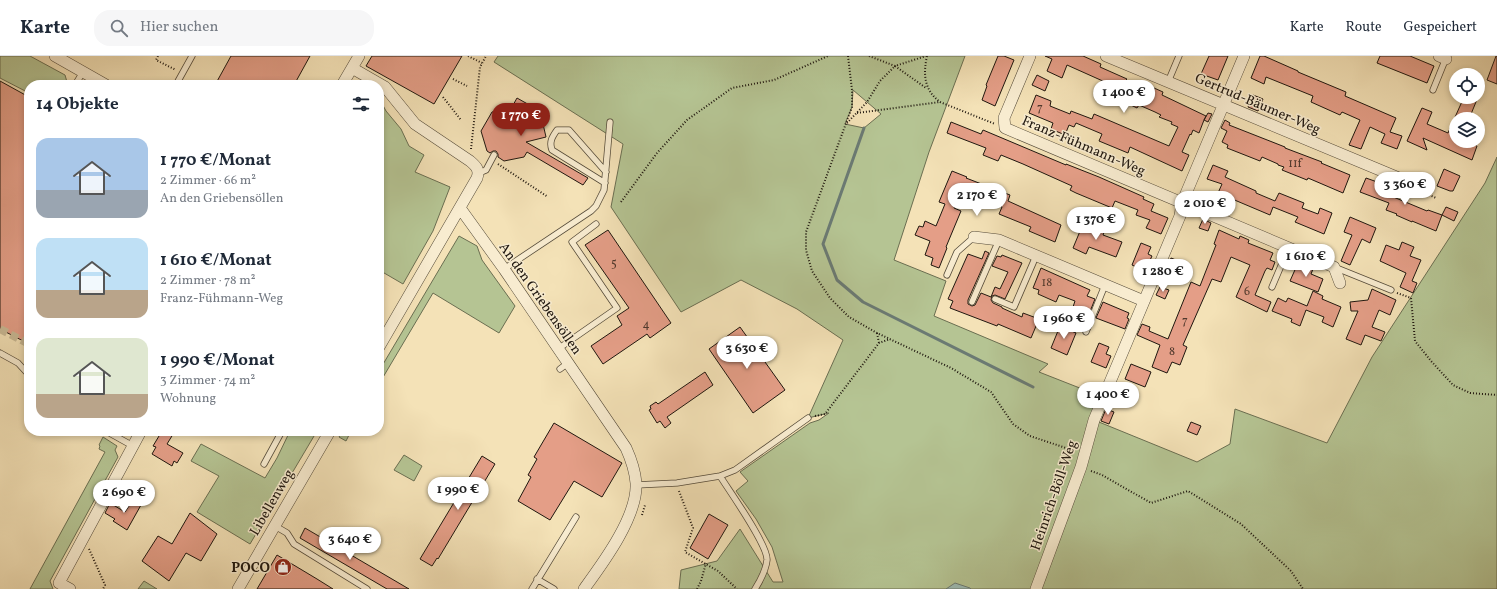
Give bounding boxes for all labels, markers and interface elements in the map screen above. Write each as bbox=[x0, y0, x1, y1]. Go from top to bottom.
search box bbox=[94, 10, 374, 46]
text: Karte bbox=[20, 15, 70, 41]
icon: search bbox=[108, 17, 130, 39]
text: Hier suchen bbox=[140, 17, 218, 38]
text: Karte bbox=[1290, 18, 1324, 37]
text: Route bbox=[1346, 18, 1382, 37]
text: Gespeichert bbox=[1404, 18, 1477, 37]
map controls bbox=[1449, 68, 1485, 148]
button: locate bbox=[1449, 68, 1485, 104]
street label: Gertrud-Bäumer-Weg bbox=[1192, 69, 1323, 139]
pin: 1 400 € bbox=[1087, 80, 1161, 114]
text: 1 400 € bbox=[1102, 84, 1146, 102]
text: 14 Objekte bbox=[36, 93, 119, 116]
icon: filters bbox=[350, 93, 372, 115]
house number: 7 bbox=[1037, 100, 1043, 116]
pin: 1 770 € bbox=[484, 103, 558, 137]
text: 1 770 € bbox=[501, 107, 541, 125]
street label: Franz-Fühmann-Weg bbox=[1019, 112, 1148, 181]
button: layers bbox=[1449, 112, 1485, 148]
text: 1 770 €/Monat bbox=[160, 149, 271, 172]
icon: home bbox=[68, 154, 116, 202]
house number: 11f bbox=[1288, 156, 1304, 172]
text: 2 Zimmer · 66 m² bbox=[160, 172, 256, 190]
pin: 3 360 € bbox=[1368, 172, 1442, 206]
text: 3 360 € bbox=[1383, 176, 1427, 194]
pin: 2 170 € bbox=[940, 183, 1014, 217]
text: 2 170 € bbox=[957, 187, 997, 205]
text: An den Griebensöllen bbox=[160, 190, 283, 208]
pin: 2 010 € bbox=[1168, 191, 1242, 225]
text: 2 010 € bbox=[1184, 195, 1226, 213]
pin: 1 370 € bbox=[1059, 207, 1133, 241]
text: 1 370 € bbox=[1076, 211, 1116, 229]
street label: An den Griebensöllen bbox=[494, 239, 586, 359]
pin: 1 610 € bbox=[1269, 244, 1343, 278]
text: 1 610 € bbox=[1286, 248, 1326, 266]
text: 1 610 €/Monat bbox=[160, 249, 272, 272]
icon: home bbox=[68, 254, 116, 302]
house number: 5 bbox=[611, 256, 617, 272]
pin: 1 280 € bbox=[1126, 259, 1200, 293]
text: 1 280 € bbox=[1142, 263, 1184, 281]
text: 2 Zimmer · 78 m² bbox=[160, 272, 256, 290]
house number: 18 bbox=[1042, 275, 1052, 291]
house number: 6 bbox=[1244, 284, 1250, 300]
text: Franz-Fühmann-Weg bbox=[160, 290, 283, 308]
pin: 1 960 € bbox=[1027, 306, 1101, 340]
text: 1 960 € bbox=[1043, 310, 1085, 328]
house number: 7 bbox=[1182, 313, 1188, 329]
house number: 4 bbox=[642, 317, 650, 333]
pin: 3 630 € bbox=[710, 336, 784, 370]
text: 3 630 € bbox=[726, 340, 768, 358]
house number: 8 bbox=[1169, 344, 1175, 360]
text: 1 990 €/Monat bbox=[160, 349, 275, 372]
icon: home bbox=[68, 354, 116, 402]
text: 3 Zimmer · 74 m² bbox=[160, 372, 255, 390]
pin: 1 400 € bbox=[1071, 382, 1145, 416]
text: 1 400 € bbox=[1086, 386, 1130, 404]
text: Wohnung bbox=[160, 390, 216, 408]
street label: Heinrich-Böll-Weg bbox=[1027, 438, 1082, 553]
street label: Libellenweg bbox=[246, 466, 299, 539]
pin: 1 990 € bbox=[421, 477, 495, 511]
pin: 2 690 € bbox=[87, 480, 161, 514]
text: 1 990 € bbox=[437, 481, 479, 499]
text: 2 690 € bbox=[102, 484, 146, 502]
pin: 3 640 € bbox=[313, 527, 387, 561]
text: 3 640 € bbox=[328, 531, 372, 549]
shop icon: POCO bbox=[273, 557, 293, 577]
place label: POCO bbox=[231, 559, 270, 578]

